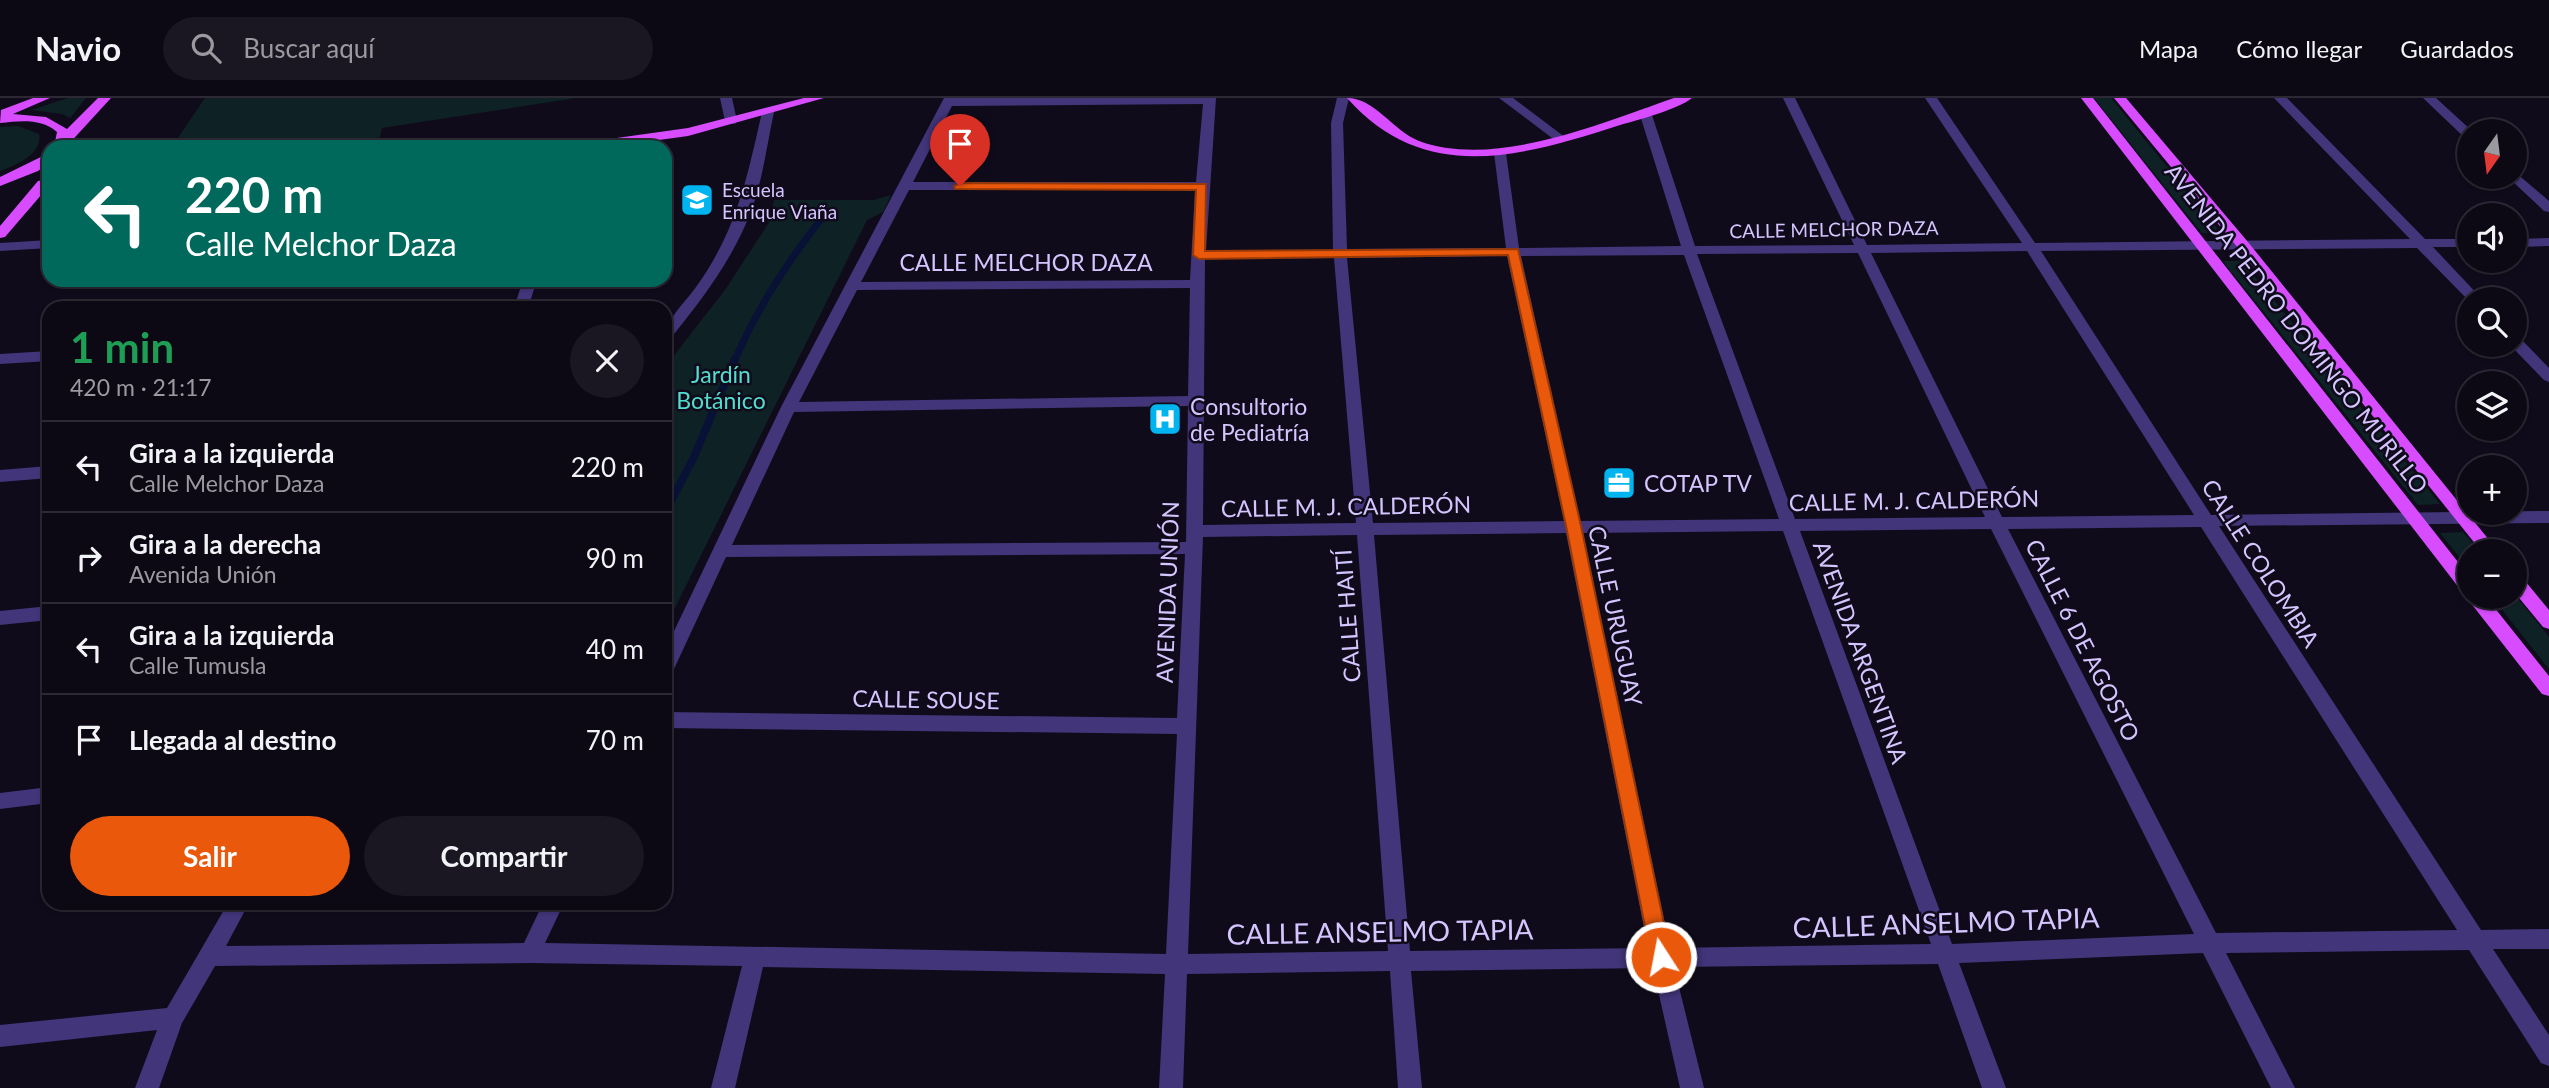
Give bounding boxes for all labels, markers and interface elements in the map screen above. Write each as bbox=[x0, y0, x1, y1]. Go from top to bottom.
search box bbox=[163, 17, 653, 80]
text: Navio bbox=[35, 28, 121, 68]
icon: search bbox=[187, 29, 225, 67]
text: Buscar aquí bbox=[243, 32, 375, 64]
text: Mapa bbox=[2139, 34, 2198, 63]
text: Cómo llegar bbox=[2236, 34, 2362, 63]
text: Guardados bbox=[2400, 34, 2514, 63]
pin bbox=[930, 114, 990, 186]
north arrow bbox=[2457, 119, 2527, 189]
map controls bbox=[2457, 119, 2527, 609]
icon: arrive bbox=[941, 125, 979, 163]
street label: AVENIDA PEDRO DOMINGO MURILLO bbox=[2160, 158, 2434, 498]
text: 220 m bbox=[185, 165, 323, 223]
icon: left bbox=[70, 168, 161, 259]
place label: Escuela Enrique Viaña bbox=[722, 178, 837, 223]
school or university icon: Escuela Enrique Viaña bbox=[678, 181, 716, 219]
button: sound bbox=[2457, 203, 2527, 273]
street label: CALLE MELCHOR DAZA bbox=[1729, 216, 1939, 242]
text: Calle Melchor Daza bbox=[185, 224, 457, 263]
street label: CALLE MELCHOR DAZA bbox=[899, 248, 1153, 276]
button: search bbox=[2457, 287, 2527, 357]
text: 1 min bbox=[70, 322, 174, 372]
button: close bbox=[570, 324, 644, 398]
park label: Jardín Botánico bbox=[676, 360, 766, 414]
button: layers bbox=[2457, 371, 2527, 441]
text: 420 m · 21:17 bbox=[70, 373, 212, 401]
place label: Consultorio de Pediatría bbox=[1190, 392, 1310, 446]
hospital icon: Consultorio de Pediatría bbox=[1146, 400, 1184, 438]
text: Gira a la izquierda bbox=[129, 437, 335, 469]
icon: left bbox=[70, 448, 108, 486]
text: 220 m bbox=[571, 451, 644, 483]
button: + bbox=[2457, 455, 2527, 525]
office icon: COTAP TV bbox=[1600, 464, 1638, 502]
text: Calle Melchor Daza bbox=[129, 469, 324, 497]
place label: COTAP TV bbox=[1644, 469, 1752, 497]
street label: CALLE COLOMBIA bbox=[2196, 474, 2326, 653]
street label: CALLE M. J. CALDERÓN bbox=[1789, 484, 2039, 516]
street label: CALLE M. J. CALDERÓN bbox=[1221, 490, 1471, 522]
street label: AVENIDA UNIÓN bbox=[1150, 501, 1184, 683]
street label: CALLE URUGUAY bbox=[1583, 523, 1649, 709]
text: Gira a la derecha bbox=[129, 528, 321, 560]
street label: CALLE 6 DE AGOSTO bbox=[2020, 534, 2146, 746]
street label: AVENIDA ARGENTINA bbox=[1808, 537, 1914, 767]
icon: right bbox=[70, 539, 108, 577]
button: − bbox=[2457, 539, 2527, 609]
text: 90 m bbox=[586, 542, 644, 574]
street label: CALLE HAITÍ bbox=[1328, 547, 1366, 683]
text: Avenida Unión bbox=[129, 560, 277, 588]
text: Gira a la izquierda bbox=[129, 619, 335, 651]
icon: left bbox=[70, 630, 108, 668]
text: 40 m bbox=[586, 633, 644, 665]
text: Calle Tumusla bbox=[129, 651, 267, 679]
street label: CALLE SOUSE bbox=[852, 684, 1000, 714]
icon: arrive bbox=[70, 721, 108, 759]
text: Llegada al destino bbox=[129, 724, 336, 756]
text: 70 m bbox=[586, 724, 644, 756]
button: Salir bbox=[70, 816, 350, 896]
button: Compartir bbox=[364, 816, 644, 896]
street label: CALLE ANSELMO TAPIA bbox=[1792, 900, 2100, 944]
street label: CALLE ANSELMO TAPIA bbox=[1226, 911, 1534, 951]
position arrow bbox=[1624, 920, 1698, 994]

